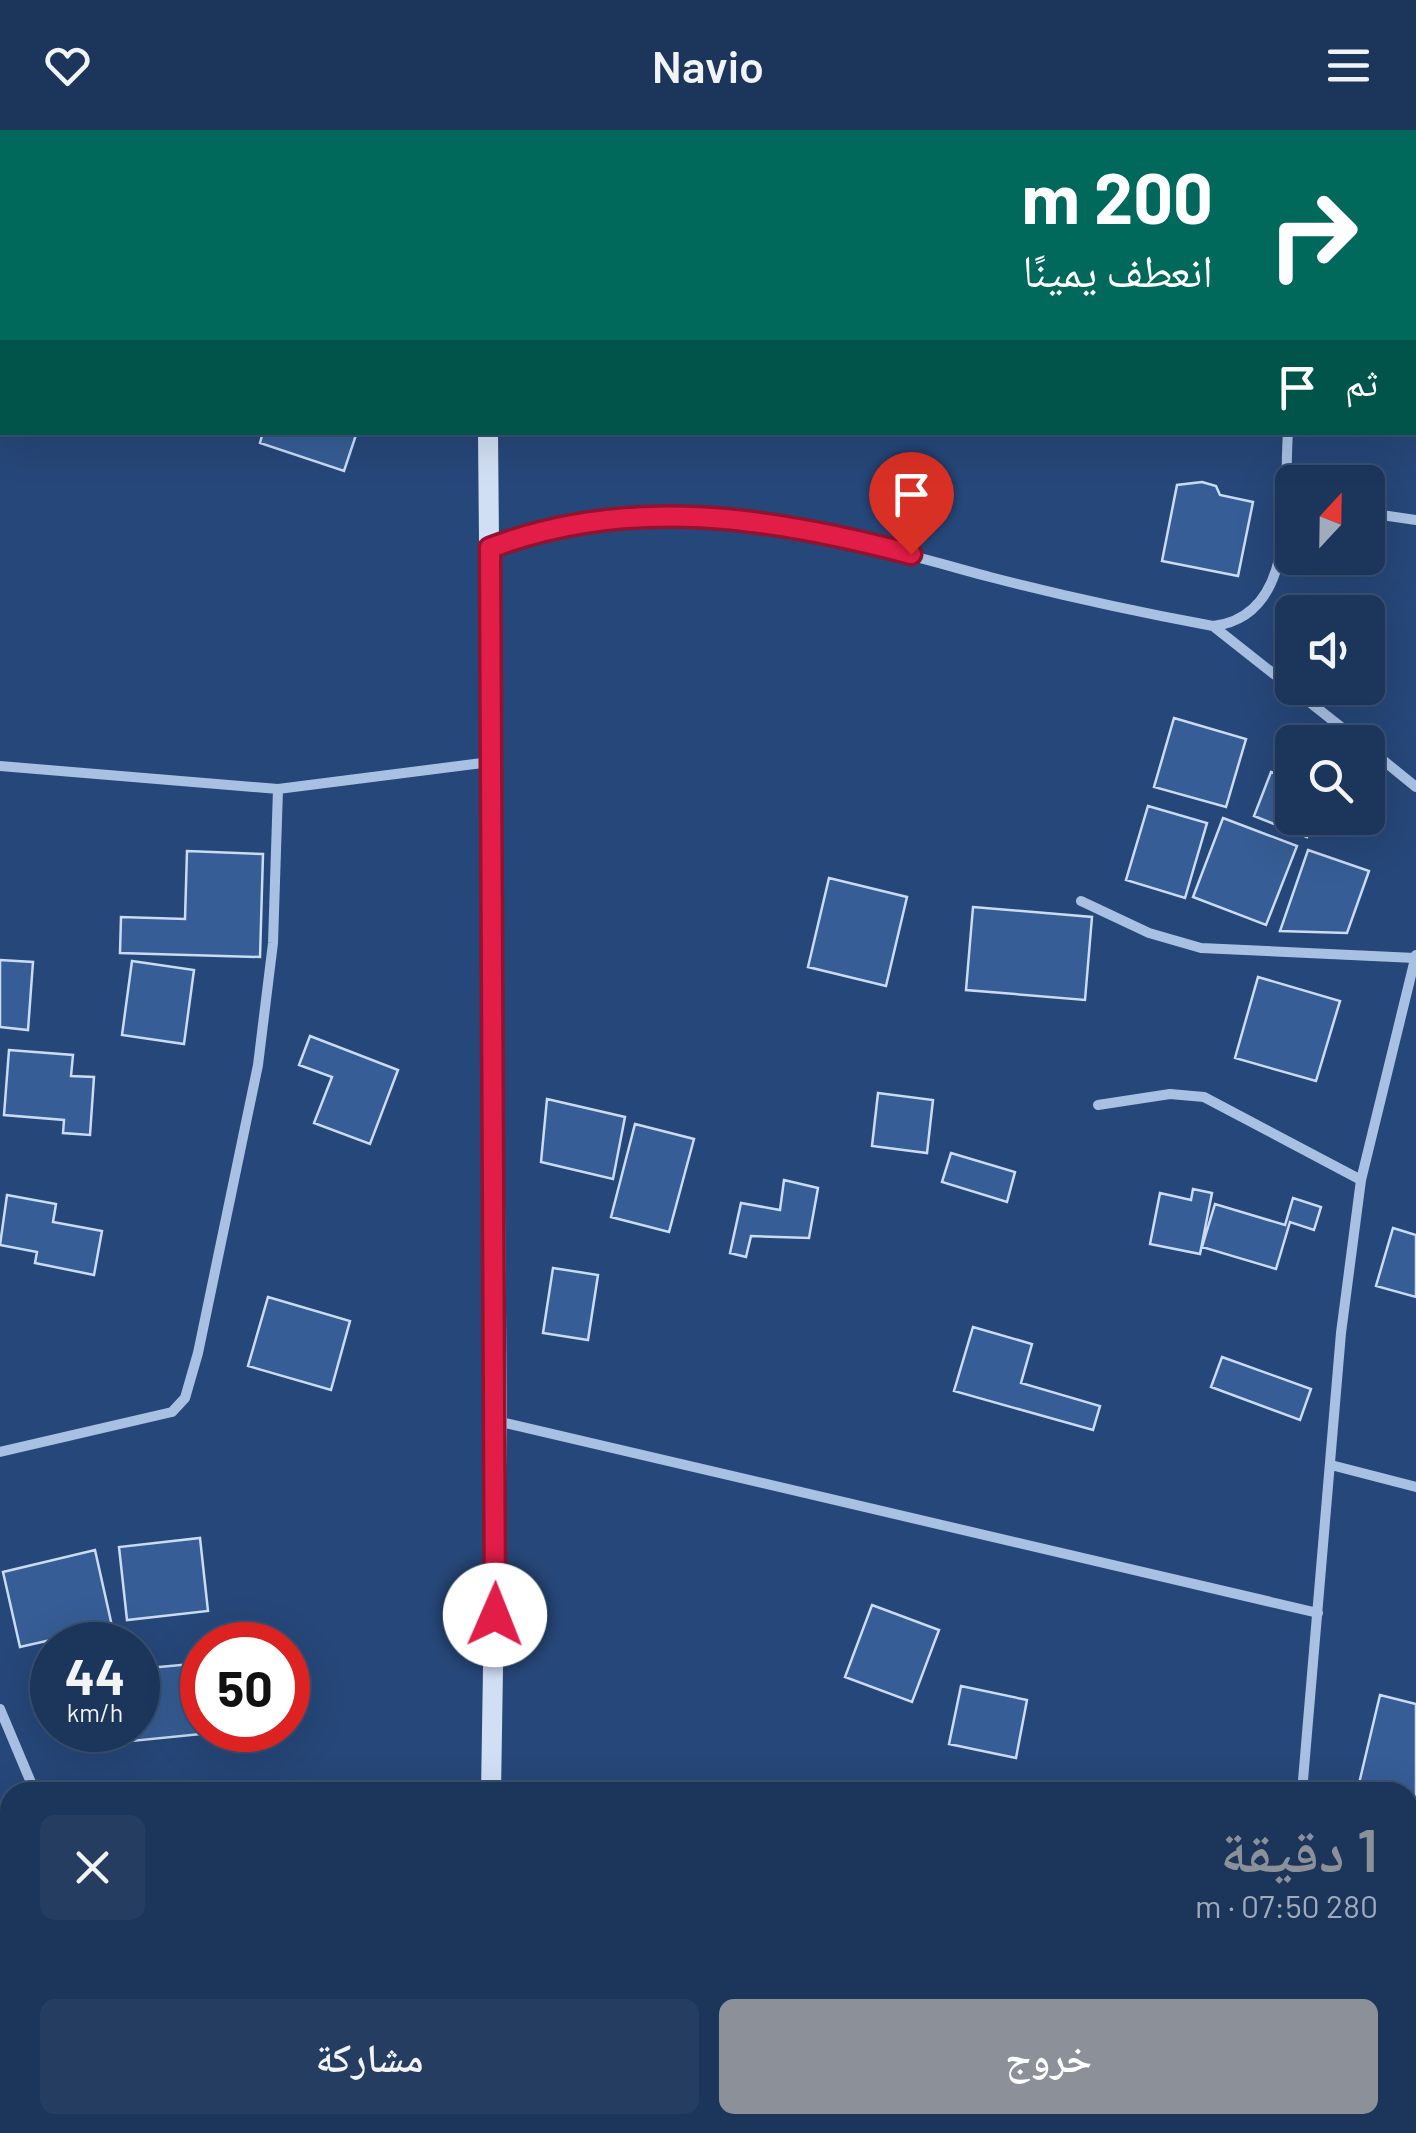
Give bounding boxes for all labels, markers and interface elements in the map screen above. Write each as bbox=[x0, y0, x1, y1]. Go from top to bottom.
icon: heart bbox=[40, 38, 95, 93]
text: Navio bbox=[652, 38, 764, 92]
icon: menu bbox=[1321, 38, 1376, 93]
text: 200 m bbox=[1022, 154, 1213, 238]
icon: right bbox=[1248, 170, 1378, 300]
text: انعطف يمينًا bbox=[1022, 242, 1213, 296]
text: ثم bbox=[1345, 358, 1378, 404]
icon: arrive bbox=[1270, 360, 1325, 415]
pin bbox=[869, 452, 954, 555]
north arrow bbox=[1275, 465, 1385, 575]
map controls bbox=[1275, 465, 1385, 835]
icon: arrive bbox=[884, 467, 939, 522]
button: sound bbox=[1275, 595, 1385, 705]
button: search bbox=[1275, 725, 1385, 835]
position arrow bbox=[443, 1563, 547, 1667]
speed limit sign: 50 bbox=[180, 1622, 310, 1752]
text: 44 bbox=[65, 1645, 125, 1705]
text: km/h bbox=[67, 1697, 123, 1727]
text: 1 دقيقة bbox=[1220, 1812, 1378, 1884]
button: close bbox=[40, 1815, 145, 1920]
text: 280 m · 07:50 bbox=[1195, 1886, 1378, 1924]
button: مشاركة bbox=[40, 1999, 699, 2114]
button: خروج bbox=[719, 1999, 1378, 2114]

